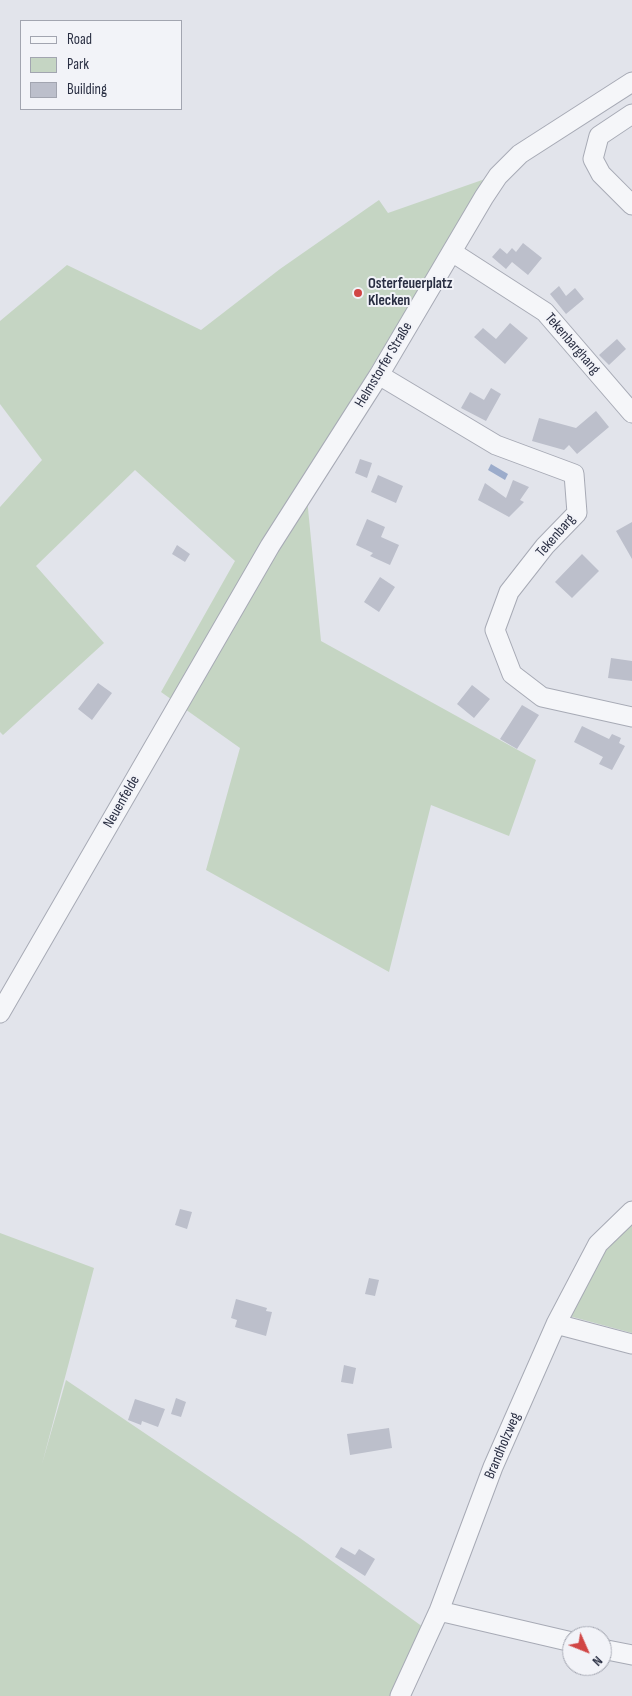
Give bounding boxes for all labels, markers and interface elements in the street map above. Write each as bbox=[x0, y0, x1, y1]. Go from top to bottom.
legend bbox=[20, 20, 182, 110]
text: Road bbox=[67, 30, 92, 49]
text: Park bbox=[67, 55, 89, 74]
text: Building bbox=[67, 80, 107, 99]
place label: Osterfeuerplatz Klecken bbox=[368, 275, 453, 310]
marker: Osterfeuerplatz Klecken bbox=[352, 287, 364, 299]
street label: Tekenbarghang bbox=[540, 310, 604, 378]
street label: Helmstorfer Straße bbox=[351, 319, 417, 411]
street label: Tekenbarg bbox=[532, 511, 580, 561]
street label: Neuenfelde bbox=[100, 773, 144, 831]
street label: Brandholzweg bbox=[481, 1410, 525, 1482]
north arrow bbox=[562, 1626, 612, 1676]
text: N bbox=[589, 1652, 606, 1670]

